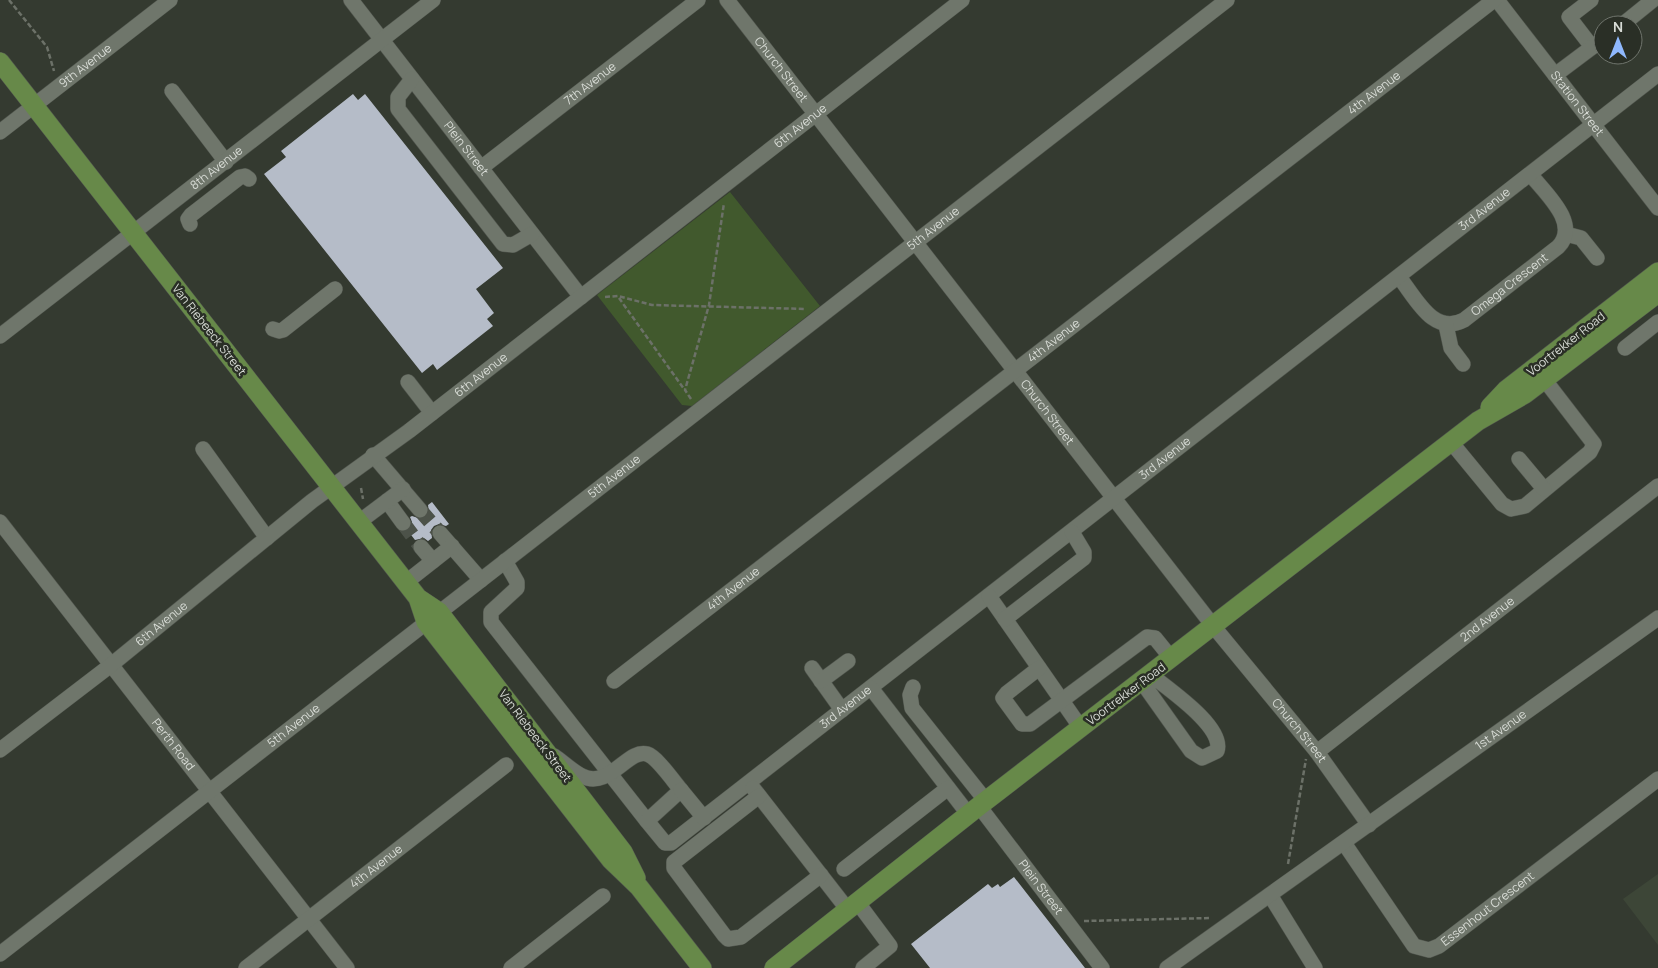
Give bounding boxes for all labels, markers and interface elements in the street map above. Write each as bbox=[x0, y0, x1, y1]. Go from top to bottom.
north arrow bbox=[1593, 15, 1643, 65]
text: N bbox=[1613, 17, 1623, 36]
street label: Church Street bbox=[751, 33, 812, 106]
street label: 9th Avenue bbox=[55, 39, 115, 91]
street label: 7th Avenue bbox=[560, 58, 619, 109]
street label: 4th Avenue bbox=[1344, 67, 1404, 118]
street label: Station Street bbox=[1547, 67, 1608, 140]
street label: 6th Avenue bbox=[770, 100, 830, 152]
street label: Plein Street bbox=[440, 118, 493, 179]
street label: 8th Avenue bbox=[186, 142, 246, 193]
street label: 3rd Avenue bbox=[1455, 183, 1514, 234]
street label: 5th Avenue bbox=[903, 202, 963, 254]
street label: Omega Crescent bbox=[1467, 249, 1551, 320]
street label: Van Riebeeck Street bbox=[168, 280, 251, 379]
street label: Voortrekker Road bbox=[1523, 308, 1608, 380]
street label: 4th Avenue bbox=[1023, 314, 1083, 366]
street label: 6th Avenue bbox=[451, 349, 511, 401]
street label: Church Street bbox=[1017, 376, 1079, 448]
street label: 3rd Avenue bbox=[1135, 432, 1194, 483]
street label: 5th Avenue bbox=[584, 450, 644, 502]
street label: 4th Avenue bbox=[703, 562, 763, 614]
street label: 2nd Avenue bbox=[1456, 592, 1518, 645]
street label: 6th Avenue bbox=[131, 597, 191, 650]
street label: Voortrekker Road bbox=[1083, 658, 1169, 729]
street label: 3rd Avenue bbox=[816, 681, 875, 732]
street label: Van Riebeeck Street bbox=[495, 686, 576, 786]
street label: Church Street bbox=[1268, 694, 1331, 766]
street label: 5th Avenue bbox=[264, 699, 323, 751]
street label: 1st Avenue bbox=[1471, 705, 1530, 754]
street label: Perth Road bbox=[148, 715, 199, 774]
street label: 4th Avenue bbox=[346, 840, 406, 892]
street label: Plein Street bbox=[1015, 856, 1068, 918]
street label: Essenhout Crescent bbox=[1437, 867, 1538, 950]

